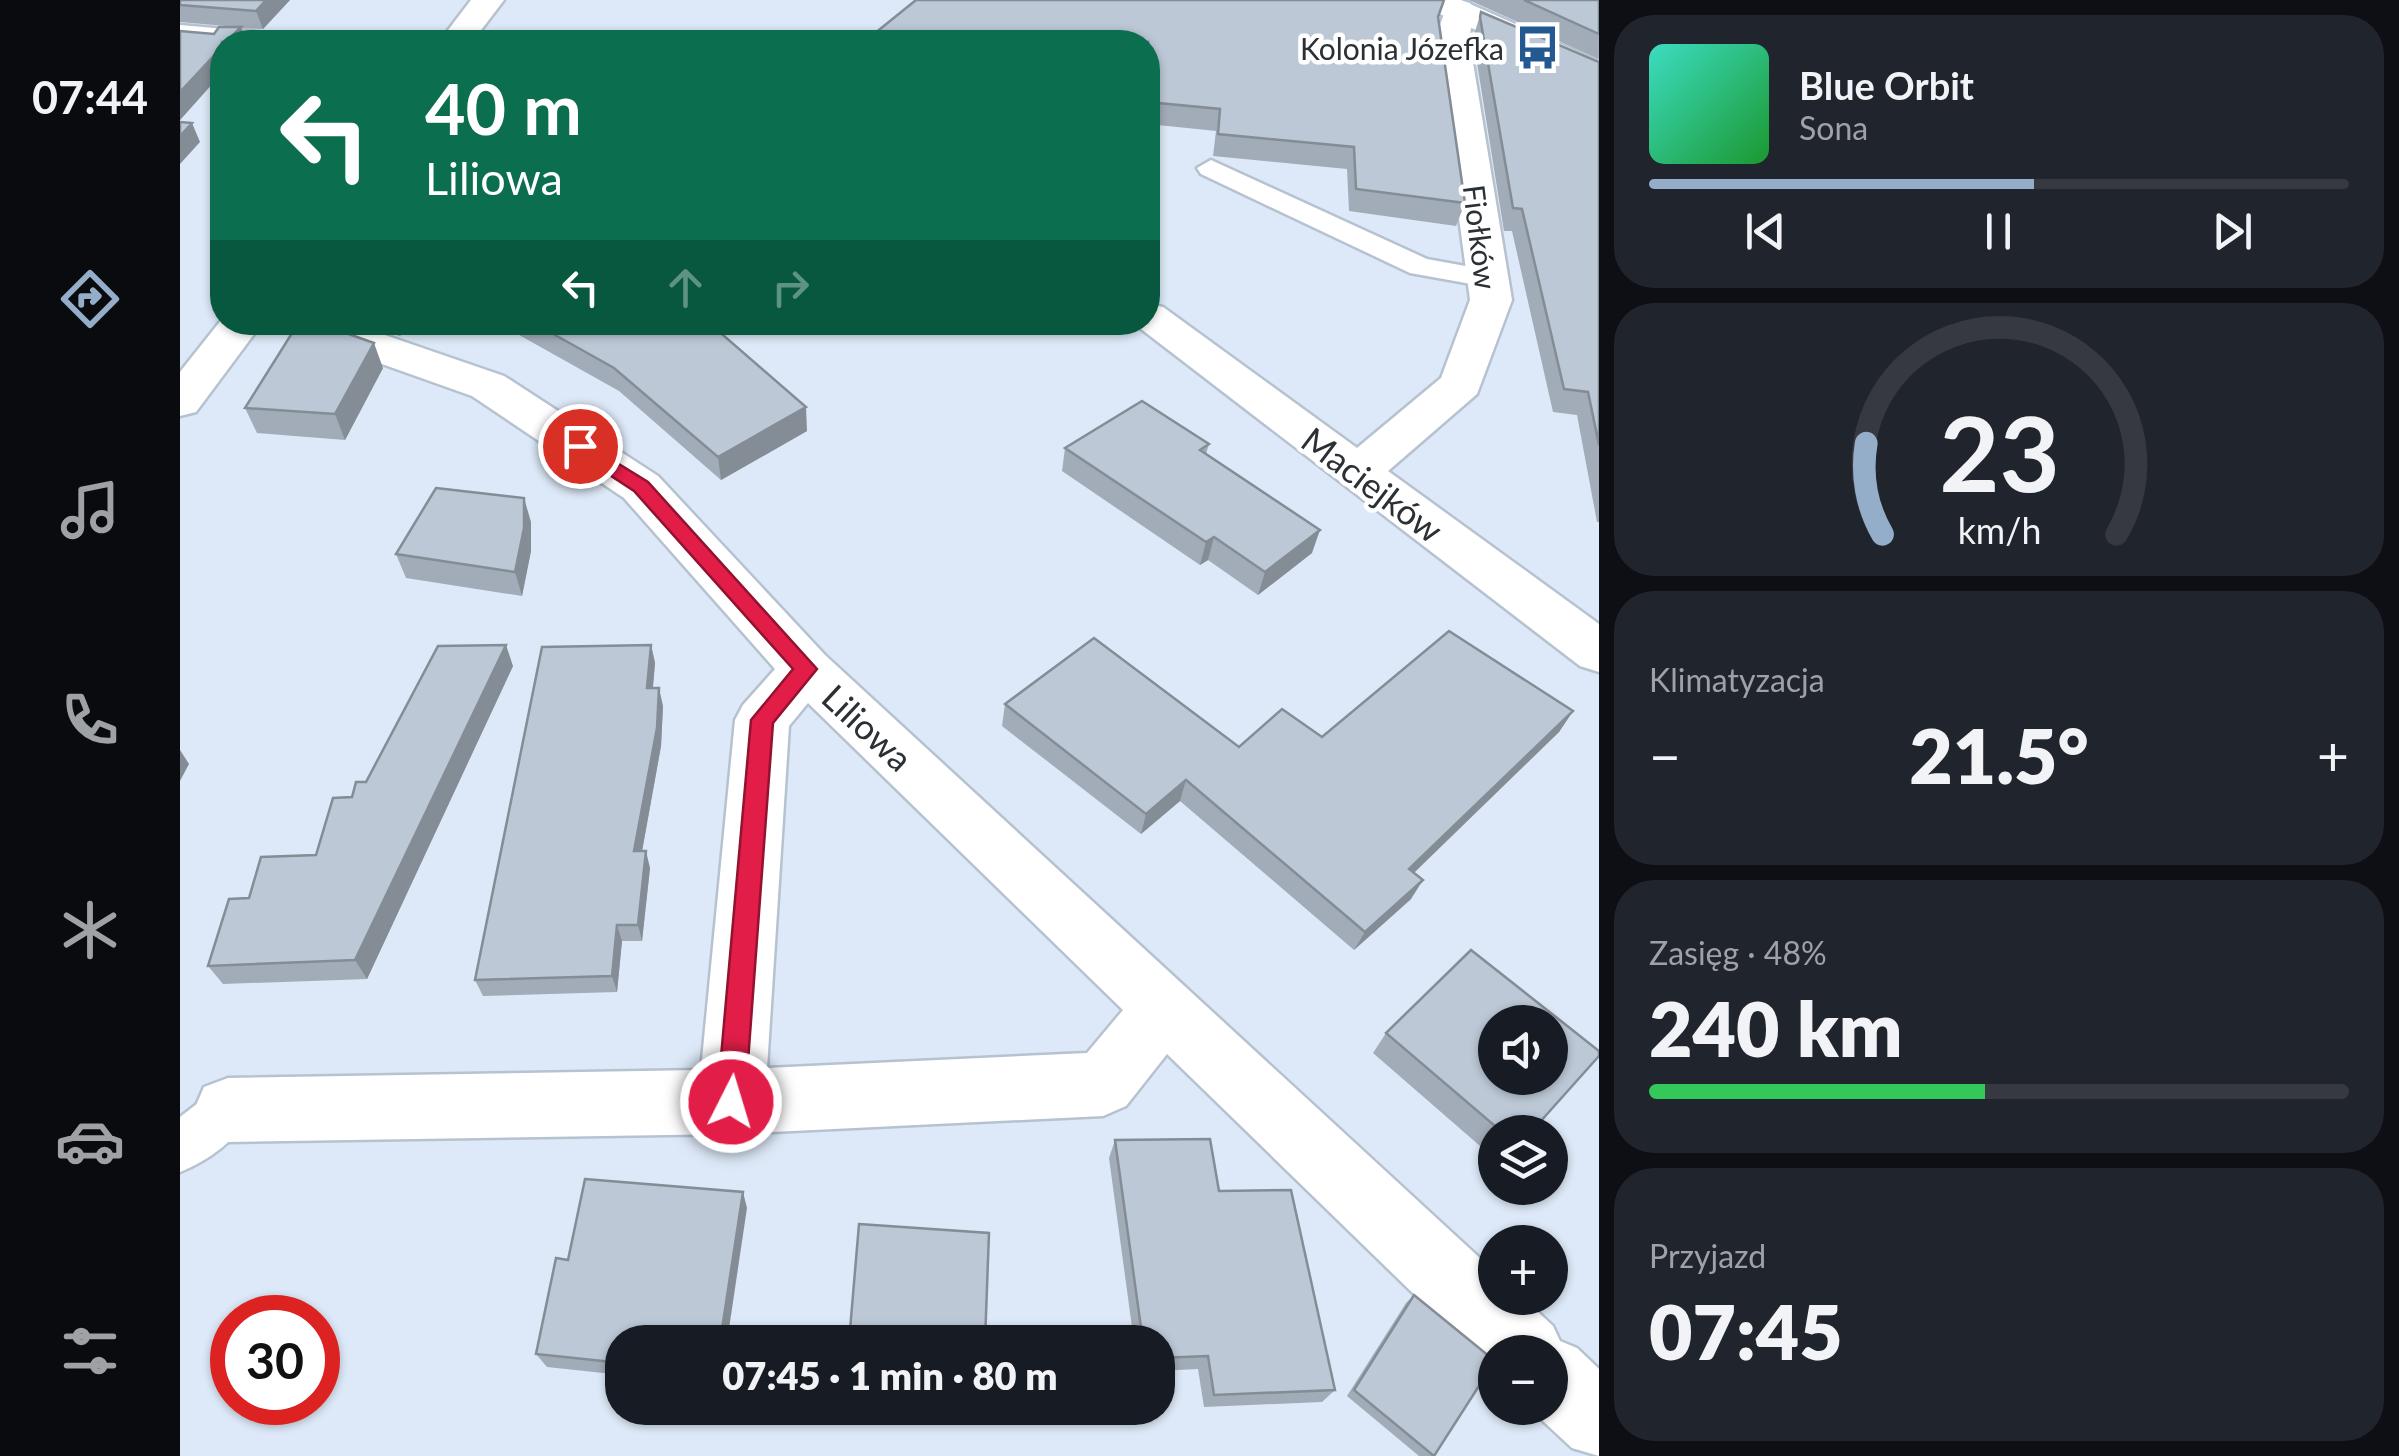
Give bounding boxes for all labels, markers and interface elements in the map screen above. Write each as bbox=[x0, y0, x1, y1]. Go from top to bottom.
bus stop icon: Kolonia Józefka bbox=[1513, 24, 1561, 72]
place label: Kolonia Józefka bbox=[1300, 30, 1504, 66]
text: Blue Orbit bbox=[1799, 62, 1974, 108]
text: 40 m bbox=[425, 66, 582, 150]
text: 07:44 bbox=[32, 70, 148, 124]
icon: left bbox=[260, 70, 390, 200]
text: Sona bbox=[1799, 108, 1868, 147]
text: Liliowa bbox=[425, 151, 563, 205]
street label: Fiołków bbox=[1457, 183, 1505, 292]
icon: previous bbox=[1738, 204, 1793, 259]
icon: pause bbox=[1971, 204, 2026, 259]
icon: next bbox=[2205, 204, 2260, 259]
icon: left bbox=[553, 260, 608, 315]
icon: ahead bbox=[658, 260, 713, 315]
icon: right bbox=[763, 260, 818, 315]
icon: directions bbox=[55, 264, 125, 334]
text: 23 bbox=[1939, 389, 2059, 514]
pin bbox=[538, 404, 623, 489]
street label: Maciejków bbox=[1294, 418, 1452, 550]
icon: arrive bbox=[553, 419, 608, 474]
icon: music bbox=[55, 475, 125, 545]
text: km/h bbox=[1957, 509, 2041, 552]
text: Klimatyzacja bbox=[1649, 660, 1825, 699]
street label: Liliowa bbox=[814, 675, 922, 779]
icon: phone bbox=[55, 685, 125, 755]
text: 21.5° bbox=[1909, 710, 2089, 800]
text: − bbox=[1649, 722, 1681, 788]
text: + bbox=[2317, 722, 2349, 788]
icon: climate bbox=[55, 895, 125, 965]
text: Zasięg · 48% bbox=[1649, 933, 1827, 972]
text: 240 km bbox=[1649, 983, 1903, 1073]
map controls bbox=[1478, 1005, 1568, 1425]
button: sound bbox=[1478, 1005, 1568, 1095]
position arrow bbox=[679, 1050, 783, 1154]
icon: car bbox=[55, 1106, 125, 1176]
button: layers bbox=[1478, 1115, 1568, 1205]
button: + bbox=[1478, 1225, 1568, 1315]
text: Przyjazd bbox=[1649, 1236, 1766, 1275]
text: 07:45 bbox=[1649, 1286, 1843, 1376]
speed limit sign: 30 bbox=[210, 1295, 340, 1425]
icon: filters bbox=[55, 1316, 125, 1386]
button: − bbox=[1478, 1335, 1568, 1425]
text: 07:45 · 1 min · 80 m bbox=[722, 1352, 1058, 1398]

